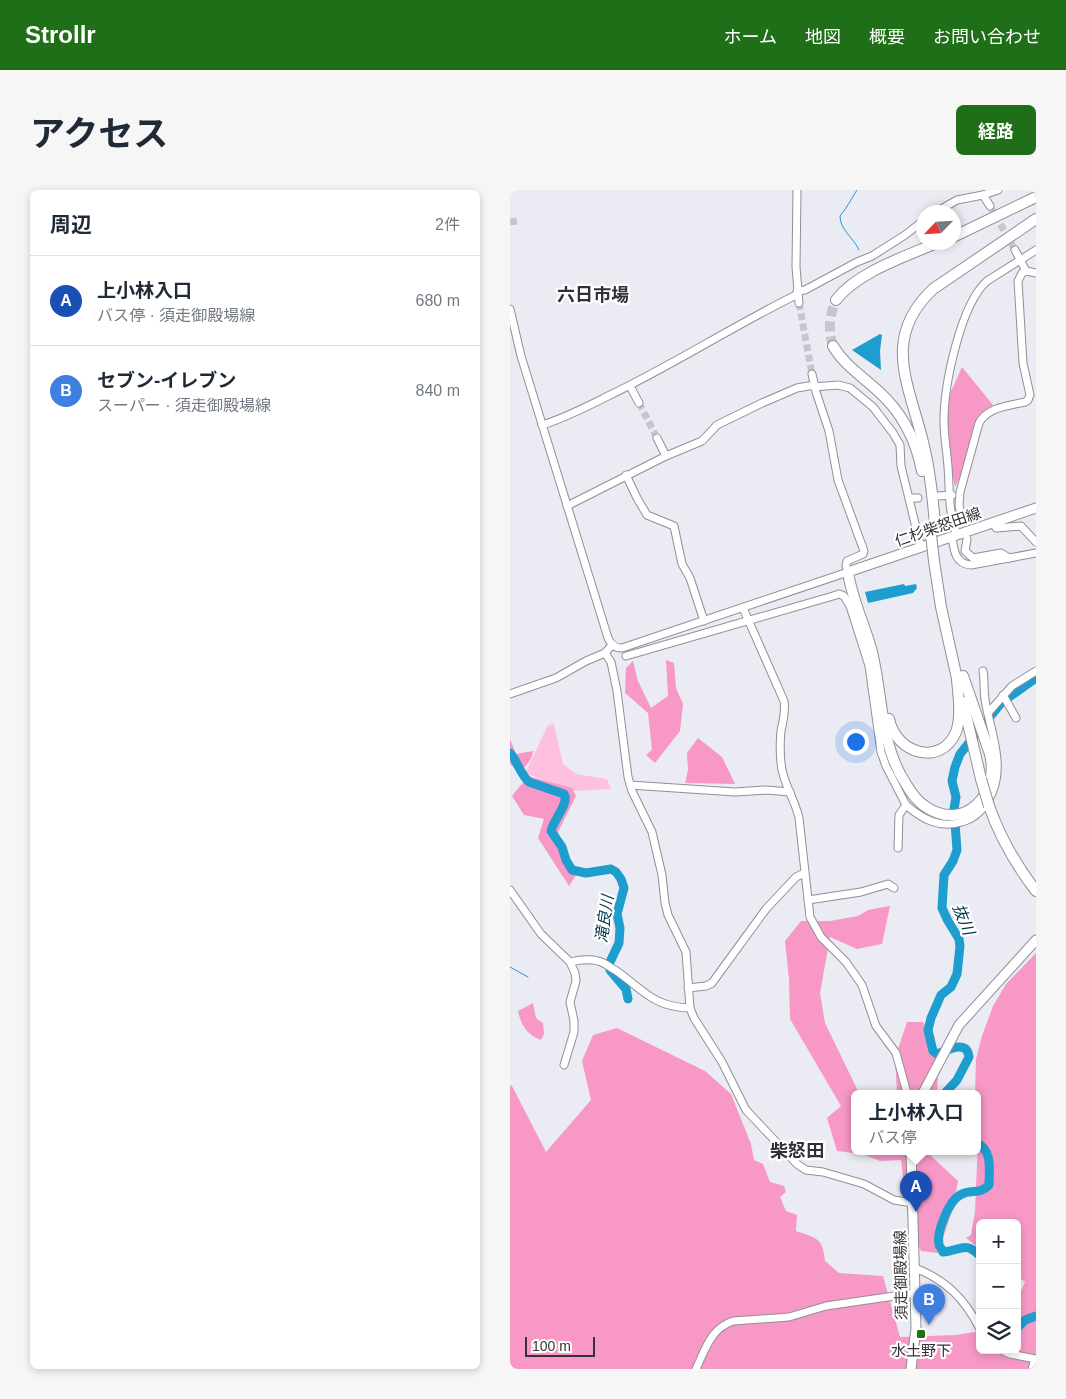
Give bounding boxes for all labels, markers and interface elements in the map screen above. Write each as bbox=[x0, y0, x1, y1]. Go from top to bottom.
text: Strollr bbox=[25, 21, 96, 48]
text: ホーム bbox=[724, 27, 777, 47]
text: 地図 bbox=[805, 27, 841, 47]
text: 概要 bbox=[869, 27, 905, 47]
text: お問い合わせ bbox=[933, 27, 1041, 47]
button: 経路 bbox=[956, 105, 1036, 155]
text: アクセス bbox=[30, 114, 168, 153]
north arrow bbox=[916, 205, 961, 250]
text: 周辺 bbox=[50, 213, 92, 236]
text: 2件 bbox=[435, 216, 460, 233]
text: 上小林入口 bbox=[97, 280, 192, 301]
district label: 六日市場 bbox=[557, 285, 629, 305]
text: A bbox=[60, 292, 72, 309]
text: 680 m bbox=[416, 292, 460, 309]
text: バス停 · 須走御殿場線 bbox=[97, 307, 255, 324]
text: セブン-イレブン bbox=[97, 370, 236, 391]
text: B bbox=[60, 382, 72, 399]
text: 840 m bbox=[416, 382, 460, 399]
text: スーパー · 須走御殿場線 bbox=[97, 397, 271, 414]
street label: 仁杉柴怒田線 bbox=[893, 504, 983, 549]
your location bbox=[843, 729, 869, 755]
water label: 滝良川 bbox=[593, 892, 617, 944]
water label: 抜川 bbox=[950, 901, 978, 939]
popup bbox=[851, 1090, 981, 1155]
text: 上小林入口 bbox=[868, 1102, 964, 1123]
text: バス停 bbox=[868, 1129, 917, 1146]
district label: 柴怒田 bbox=[770, 1141, 824, 1161]
pin: A bbox=[900, 1171, 932, 1212]
map controls bbox=[976, 1219, 1021, 1354]
button: + bbox=[976, 1219, 1021, 1264]
street label: 須走御殿場線 bbox=[891, 1230, 910, 1320]
button: − bbox=[976, 1264, 1021, 1309]
pin: B bbox=[913, 1284, 945, 1325]
button: layers bbox=[976, 1309, 1021, 1354]
marker: 水土野下 bbox=[915, 1328, 927, 1340]
scale bar bbox=[525, 1334, 595, 1357]
text: 100 m bbox=[532, 1338, 571, 1354]
place label: 水土野下 bbox=[891, 1342, 951, 1359]

